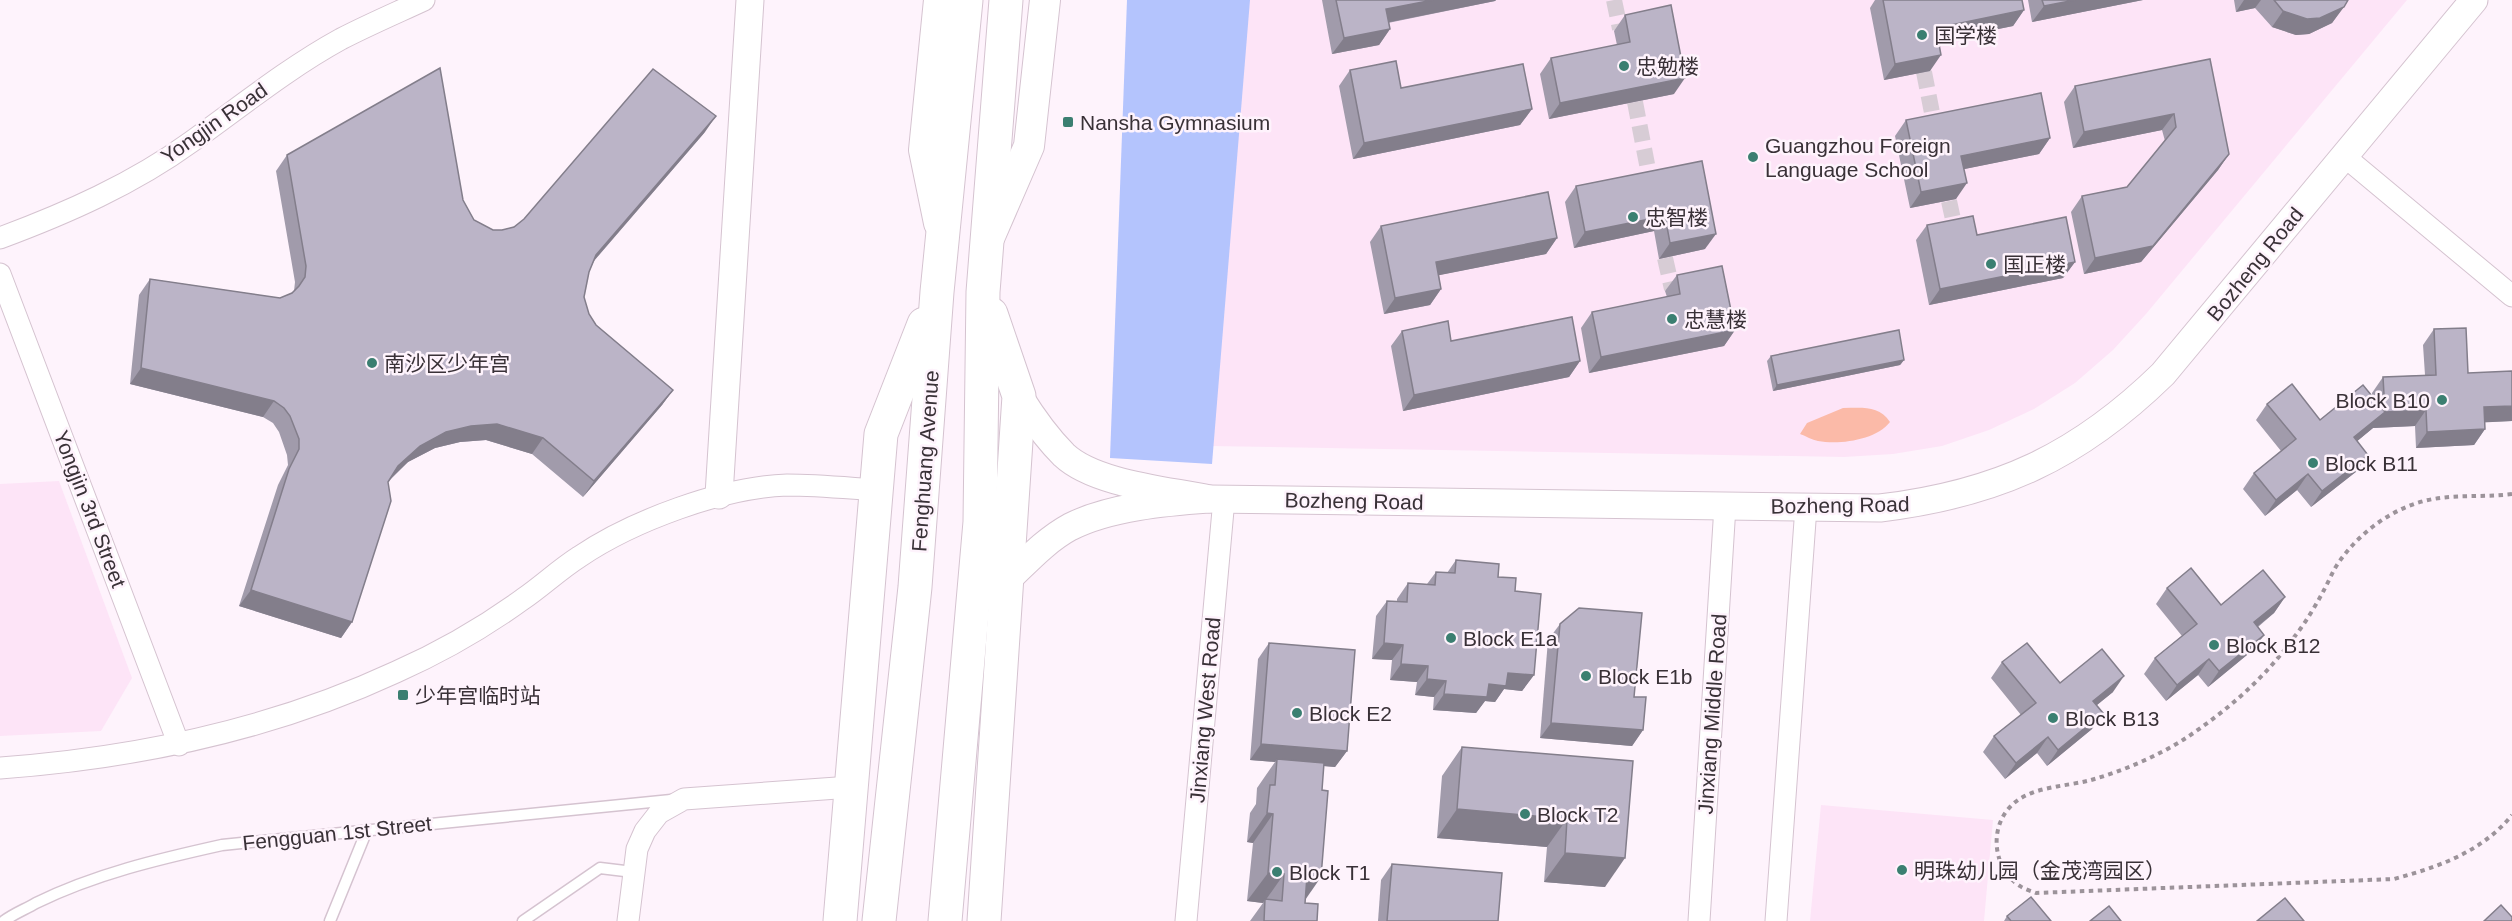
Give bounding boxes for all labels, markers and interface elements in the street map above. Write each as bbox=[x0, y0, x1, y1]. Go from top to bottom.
place label: 国学楼 bbox=[1934, 24, 1997, 47]
marker: 国学楼 bbox=[1915, 28, 1929, 42]
place label: 忠勉楼 bbox=[1636, 55, 1699, 78]
marker: 忠勉楼 bbox=[1617, 59, 1631, 73]
street label: Yongjin Road bbox=[157, 78, 271, 168]
place label: Nansha Gymnasium bbox=[1080, 111, 1270, 134]
marker: Nansha Gymnasium bbox=[1061, 115, 1075, 129]
place label: Guangzhou Foreign Language School bbox=[1765, 134, 1951, 181]
marker: Guangzhou Foreign Language School bbox=[1746, 150, 1760, 164]
street label: Bozheng Road bbox=[2202, 203, 2308, 325]
place label: 忠智楼 bbox=[1645, 206, 1708, 229]
marker: 忠智楼 bbox=[1626, 210, 1640, 224]
place label: 国正楼 bbox=[2003, 253, 2066, 276]
marker: 国正楼 bbox=[1984, 257, 1998, 271]
place label: 忠慧楼 bbox=[1684, 308, 1747, 331]
marker: 忠慧楼 bbox=[1665, 312, 1679, 326]
place label: 南沙区少年宫 bbox=[384, 352, 510, 375]
marker: 南沙区少年宫 bbox=[365, 356, 379, 370]
street label: Fenghuang Avenue bbox=[907, 370, 943, 552]
place label: Block B10 bbox=[2335, 389, 2430, 412]
marker: Block B10 bbox=[2435, 393, 2449, 407]
street label: Yongjin 3rd Street bbox=[49, 427, 131, 591]
place label: Block B11 bbox=[2325, 452, 2418, 475]
marker: Block B11 bbox=[2306, 456, 2320, 470]
street label: Bozheng Road bbox=[1284, 488, 1424, 514]
street label: Bozheng Road bbox=[1770, 492, 1910, 518]
street label: Jinxiang Middle Road bbox=[1694, 613, 1730, 815]
street label: Jinxiang West Road bbox=[1185, 616, 1225, 804]
place label: Block E1a bbox=[1463, 627, 1558, 650]
marker: Block E1a bbox=[1444, 631, 1458, 645]
place label: Block B12 bbox=[2226, 634, 2321, 657]
marker: Block B12 bbox=[2207, 638, 2221, 652]
place label: Block E1b bbox=[1598, 665, 1693, 688]
marker: Block E1b bbox=[1579, 669, 1593, 683]
place label: 少年宫临时站 bbox=[415, 684, 541, 707]
marker: 少年宫临时站 bbox=[396, 688, 410, 702]
place label: Block E2 bbox=[1309, 702, 1392, 725]
marker: Block E2 bbox=[1290, 706, 1304, 720]
place label: Block B13 bbox=[2065, 707, 2160, 730]
marker: Block B13 bbox=[2046, 711, 2060, 725]
place label: Block T2 bbox=[1537, 803, 1618, 826]
marker: Block T2 bbox=[1518, 807, 1532, 821]
street label: Fengguan 1st Street bbox=[241, 812, 433, 854]
place label: 明珠幼儿园（金茂湾园区） bbox=[1914, 859, 2166, 882]
place label: Block T1 bbox=[1289, 861, 1370, 884]
marker: 明珠幼儿园（金茂湾园区） bbox=[1895, 863, 1909, 877]
marker: Block T1 bbox=[1270, 865, 1284, 879]

